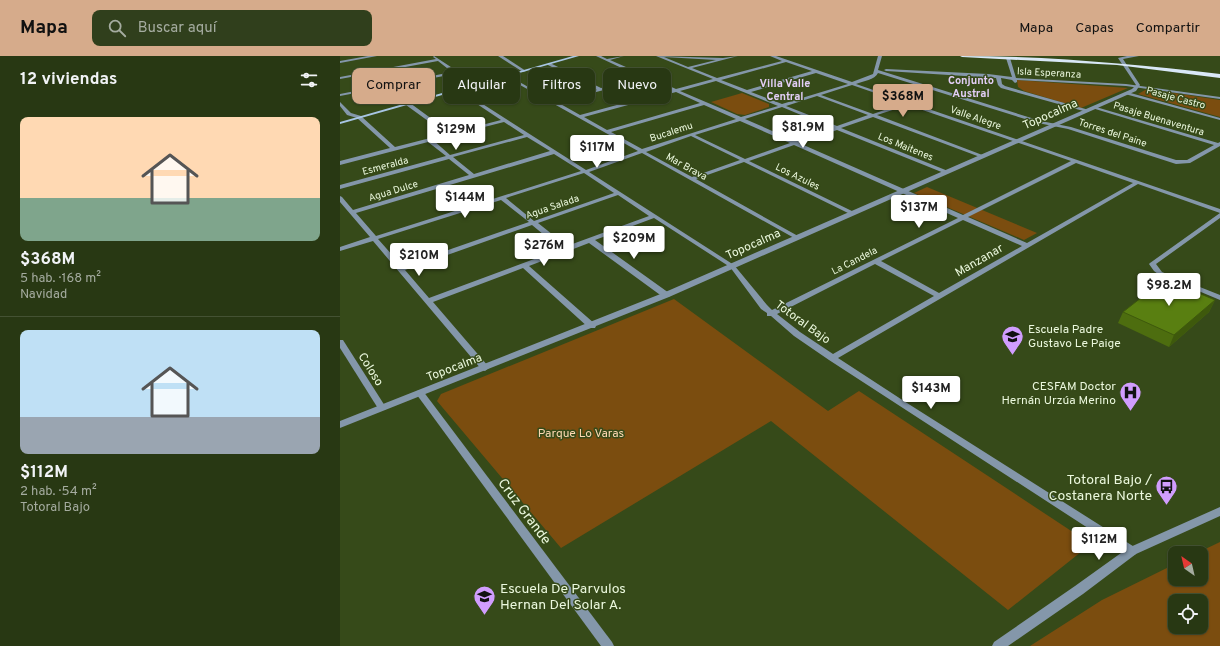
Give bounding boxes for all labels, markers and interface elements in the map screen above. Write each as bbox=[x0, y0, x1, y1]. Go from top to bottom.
search box bbox=[92, 10, 372, 46]
text: Mapa bbox=[20, 16, 68, 40]
icon: search bbox=[106, 17, 128, 39]
text: Buscar aquí bbox=[138, 19, 217, 38]
text: Mapa bbox=[1019, 20, 1053, 37]
text: Capas bbox=[1075, 20, 1114, 37]
text: Compartir bbox=[1136, 20, 1200, 37]
street label: Isla Esperanza bbox=[1016, 65, 1081, 82]
chip: Comprar bbox=[352, 68, 435, 104]
chip: Alquilar bbox=[443, 68, 520, 104]
chip: Filtros bbox=[528, 68, 595, 104]
chip: Nuevo bbox=[603, 68, 671, 104]
text: 12 viviendas bbox=[20, 69, 117, 91]
icon: filters bbox=[298, 69, 320, 91]
district label: Conjunto Austral bbox=[948, 74, 994, 101]
district label: Villa Valle Central bbox=[760, 77, 810, 104]
pin: $368M bbox=[875, 84, 931, 118]
street label: Pasaje Castro bbox=[1145, 84, 1207, 113]
text: $368M bbox=[882, 89, 924, 105]
street label: Topocalma bbox=[1021, 96, 1080, 134]
street label: Pasaje Buenaventura bbox=[1111, 99, 1206, 139]
street label: Valle Alegre bbox=[948, 104, 1003, 133]
pin: $81.9M bbox=[770, 115, 836, 149]
street label: Torres del Paine bbox=[1077, 116, 1148, 151]
pin: $129M bbox=[428, 117, 484, 151]
street label: Bucalemu bbox=[648, 119, 695, 145]
text: $81.9M bbox=[782, 120, 824, 136]
text: $129M bbox=[436, 122, 476, 138]
street label: Los Maitenes bbox=[876, 130, 935, 165]
pin: $117M bbox=[569, 135, 625, 169]
text: $117M bbox=[579, 140, 615, 156]
icon: home bbox=[134, 143, 206, 215]
street label: Mar Brava bbox=[663, 151, 709, 184]
street label: Esmeralda bbox=[361, 154, 410, 179]
street label: Los Azules bbox=[773, 161, 822, 194]
street label: Agua Dulce bbox=[367, 178, 420, 205]
pin: $144M bbox=[437, 185, 493, 219]
text: $144M bbox=[445, 190, 485, 206]
street label: Agua Salada bbox=[524, 192, 581, 223]
pin: $137M bbox=[891, 195, 947, 229]
text: $137M bbox=[900, 200, 938, 216]
pin: $209M bbox=[606, 226, 662, 260]
street label: Topocalma bbox=[724, 226, 783, 264]
text: $209M bbox=[613, 231, 655, 247]
pin: $276M bbox=[516, 233, 572, 267]
text: $276M bbox=[524, 238, 564, 254]
street label: Manzanar bbox=[953, 241, 1007, 281]
pin: $210M bbox=[391, 243, 447, 277]
street label: La Candela bbox=[830, 244, 880, 278]
text: $210M bbox=[399, 248, 439, 264]
text: $368M bbox=[20, 249, 75, 271]
text: 5 hab. · 168 m² bbox=[20, 271, 101, 287]
pin: $98.2M bbox=[1136, 273, 1202, 307]
text: $98.2M bbox=[1146, 278, 1192, 294]
text: Navidad bbox=[20, 287, 67, 303]
street label: Totoral Bajo bbox=[772, 297, 834, 348]
place label: Escuela Padre Gustavo Le Paige bbox=[1028, 322, 1121, 352]
school or university icon: Escuela Padre Gustavo Le Paige bbox=[999, 323, 1025, 356]
street label: Coloso bbox=[354, 350, 387, 389]
street label: Topocalma bbox=[424, 350, 484, 386]
icon: home bbox=[134, 356, 206, 428]
pin: $143M bbox=[903, 376, 959, 410]
place label: CESFAM Doctor Hernán Urzúa Merino bbox=[1001, 379, 1116, 409]
hospital icon: CESFAM Doctor Hernán Urzúa Merino bbox=[1118, 380, 1144, 413]
text: $143M bbox=[911, 381, 951, 397]
park label: Parque Lo Varas bbox=[538, 426, 624, 442]
text: $112M bbox=[20, 462, 68, 484]
place label: Totoral Bajo / Costanera Norte bbox=[1048, 472, 1152, 505]
bus stop icon: Totoral Bajo / Costanera Norte bbox=[1154, 474, 1180, 507]
street label: Cruz Grande bbox=[493, 475, 554, 548]
text: 2 hab. · 54 m² bbox=[20, 484, 97, 500]
text: Totoral Bajo bbox=[20, 500, 90, 516]
pin: $112M bbox=[1071, 527, 1127, 561]
text: $112M bbox=[1081, 532, 1117, 548]
north arrow bbox=[1168, 546, 1208, 586]
map controls bbox=[1168, 546, 1208, 634]
place label: Escuela De Parvulos Hernan Del Solar A. bbox=[500, 581, 626, 614]
school or university icon: Escuela De Parvulos Hernan Del Solar A. bbox=[471, 583, 497, 616]
button: locate bbox=[1168, 594, 1208, 634]

